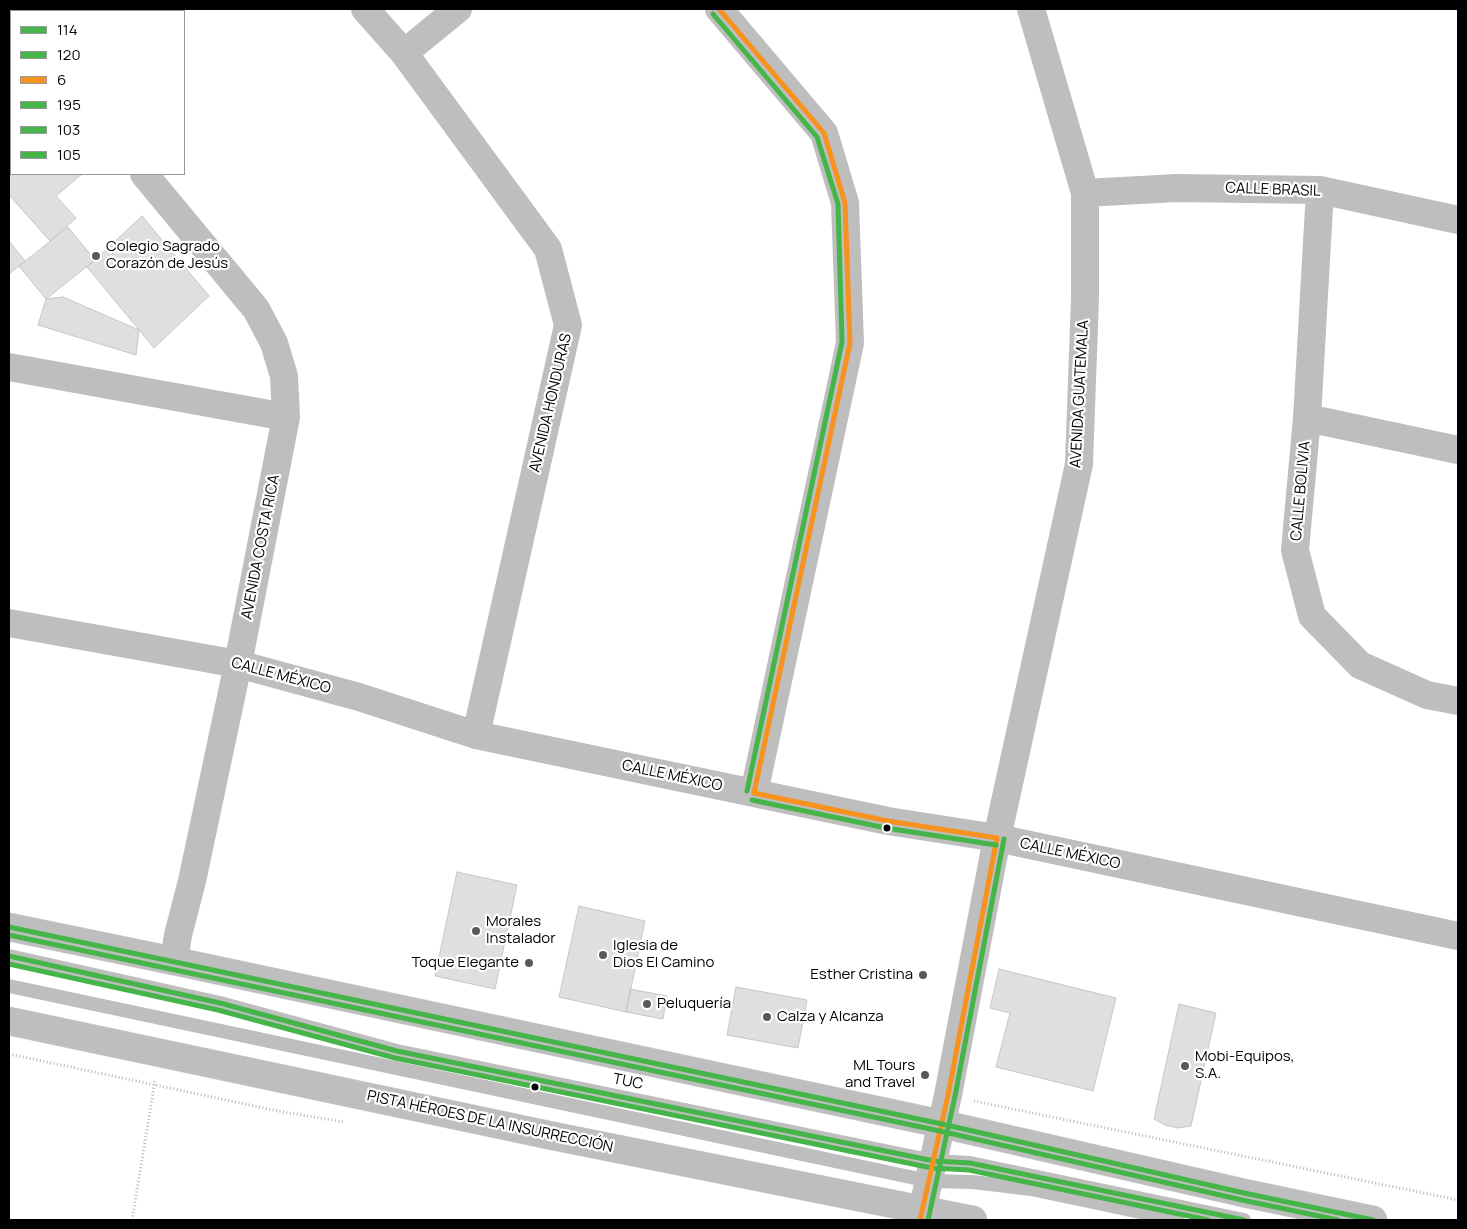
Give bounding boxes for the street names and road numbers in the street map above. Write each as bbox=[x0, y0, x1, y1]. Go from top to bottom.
street label: CALLE BRASIL bbox=[1225, 179, 1321, 201]
street label: AVENIDA GUATEMALA bbox=[1067, 320, 1093, 468]
street label: AVENIDA HONDURAS bbox=[526, 332, 576, 474]
street label: CALLE BOLIVIA bbox=[1288, 440, 1314, 542]
street label: AVENIDA COSTA RICA bbox=[238, 473, 284, 621]
street label: CALLE MÉXICO bbox=[229, 654, 333, 698]
street label: CALLE MÉXICO bbox=[620, 757, 724, 795]
street label: CALLE MÉXICO bbox=[1018, 835, 1122, 873]
street label: TUC bbox=[611, 1070, 645, 1094]
street label: PISTA HÉROES DE LA INSURRECCIÓN bbox=[365, 1087, 615, 1157]

